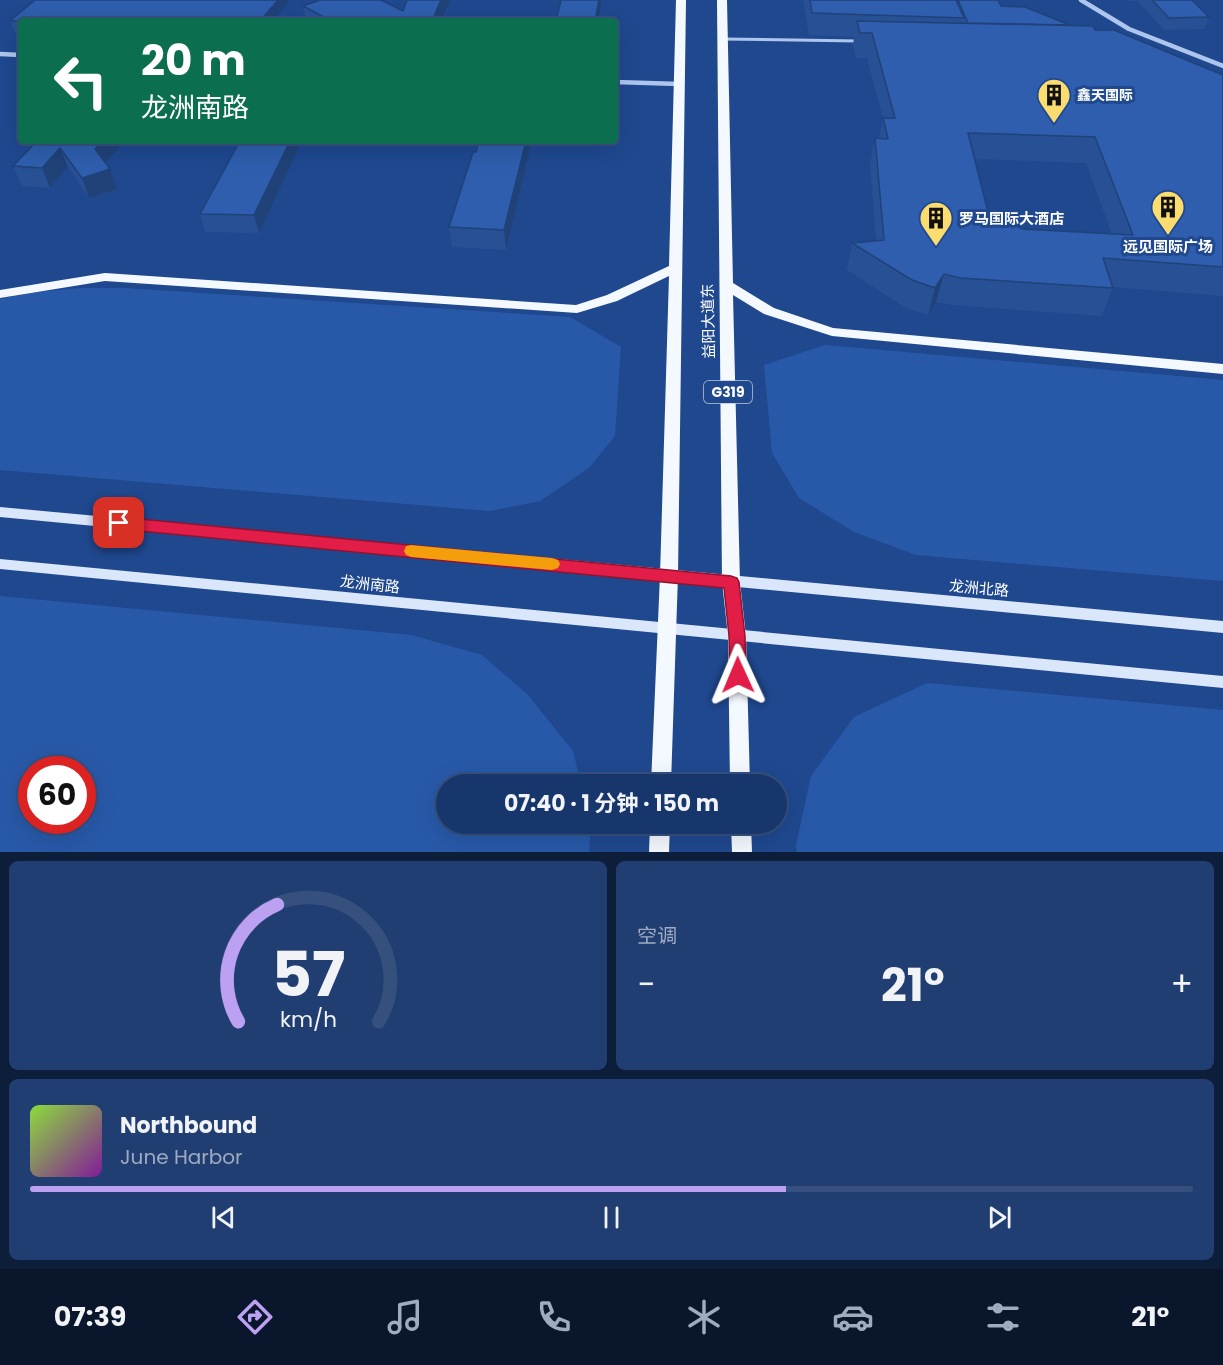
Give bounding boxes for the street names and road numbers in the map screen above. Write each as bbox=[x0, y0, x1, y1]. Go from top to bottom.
street label: 益阳大道东 bbox=[697, 283, 719, 359]
road number: G319 bbox=[704, 381, 752, 403]
street label: 龙洲南路 bbox=[339, 570, 401, 598]
street label: 龙洲北路 bbox=[948, 575, 1010, 601]

